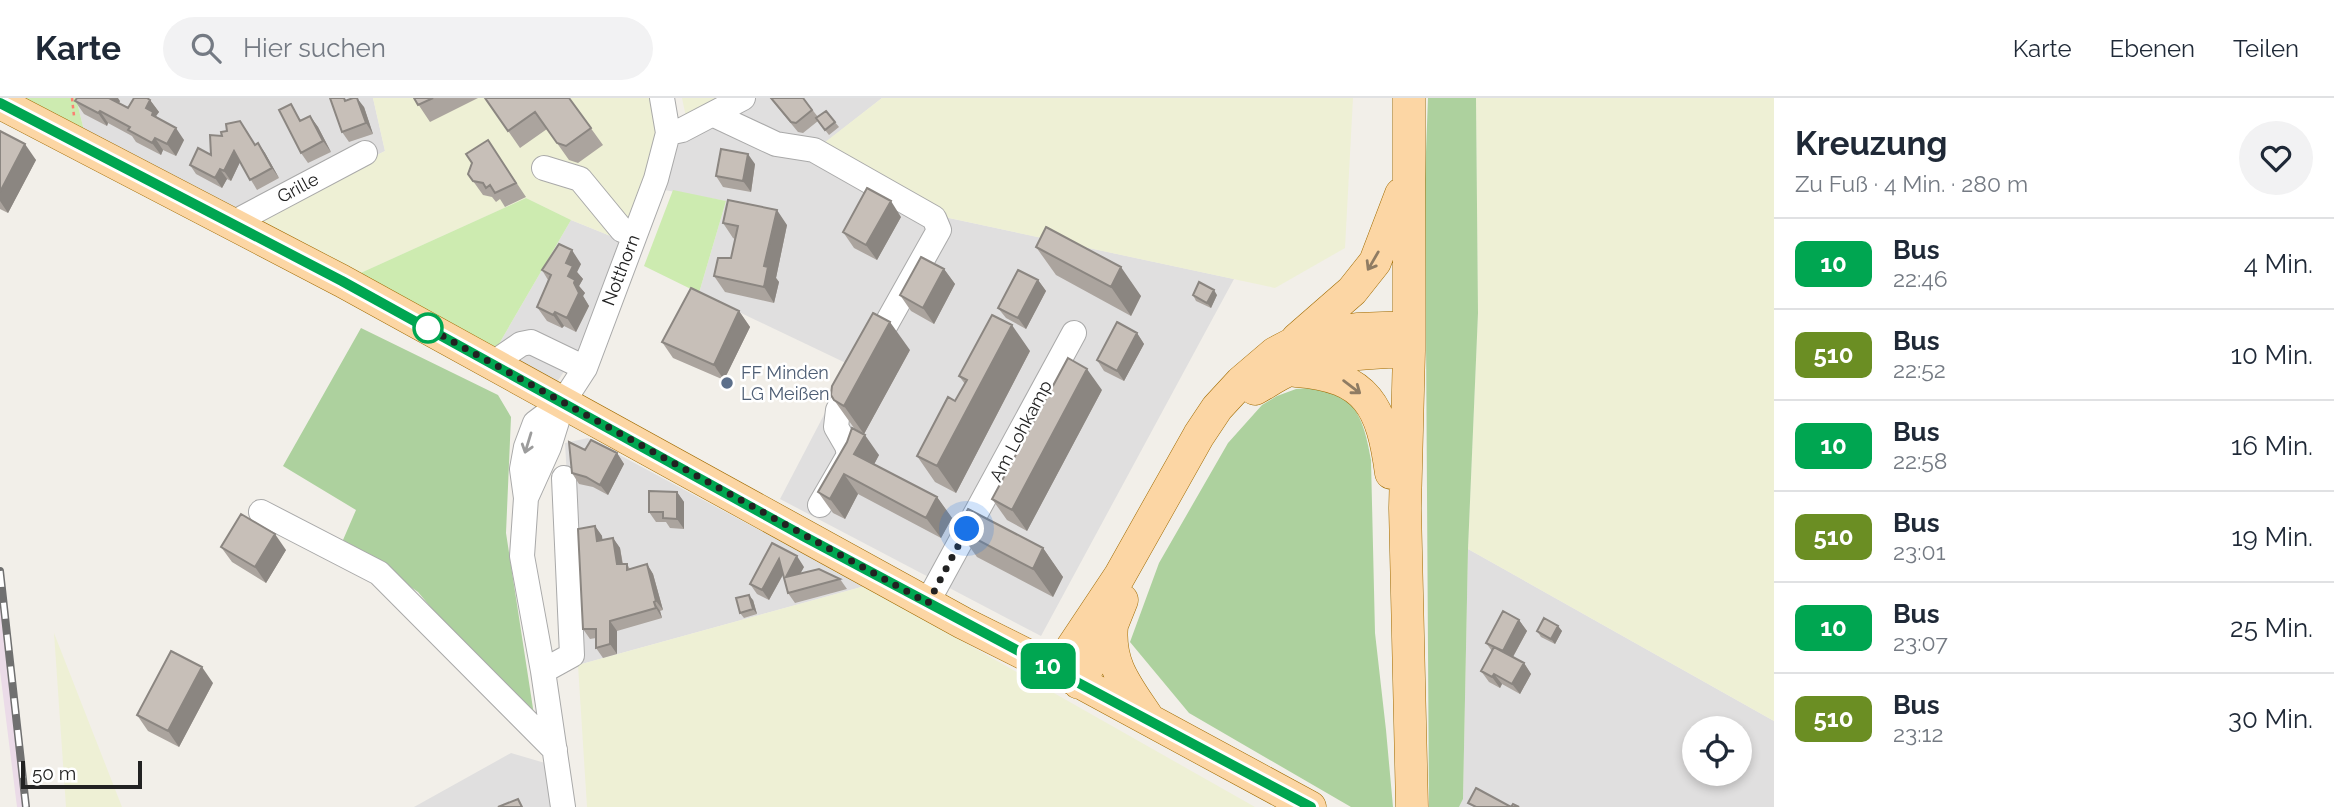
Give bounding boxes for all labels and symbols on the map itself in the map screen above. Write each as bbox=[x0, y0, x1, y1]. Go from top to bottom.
street label: Grille bbox=[274, 168, 322, 207]
street label: Notthorn bbox=[597, 231, 644, 308]
one-way arrow bbox=[1366, 251, 1380, 271]
unlabelled marker bbox=[413, 313, 443, 343]
place label: FF Minden LG Meißen bbox=[741, 362, 830, 404]
marker: FF Minden LG Meißen bbox=[719, 375, 735, 391]
street label: Am Lohkamp bbox=[985, 376, 1056, 485]
one-way arrow bbox=[1343, 380, 1361, 395]
one-way arrow bbox=[521, 432, 534, 454]
your location bbox=[949, 511, 984, 546]
line badge: 10 bbox=[1016, 643, 1080, 689]
scale bar bbox=[21, 758, 142, 790]

